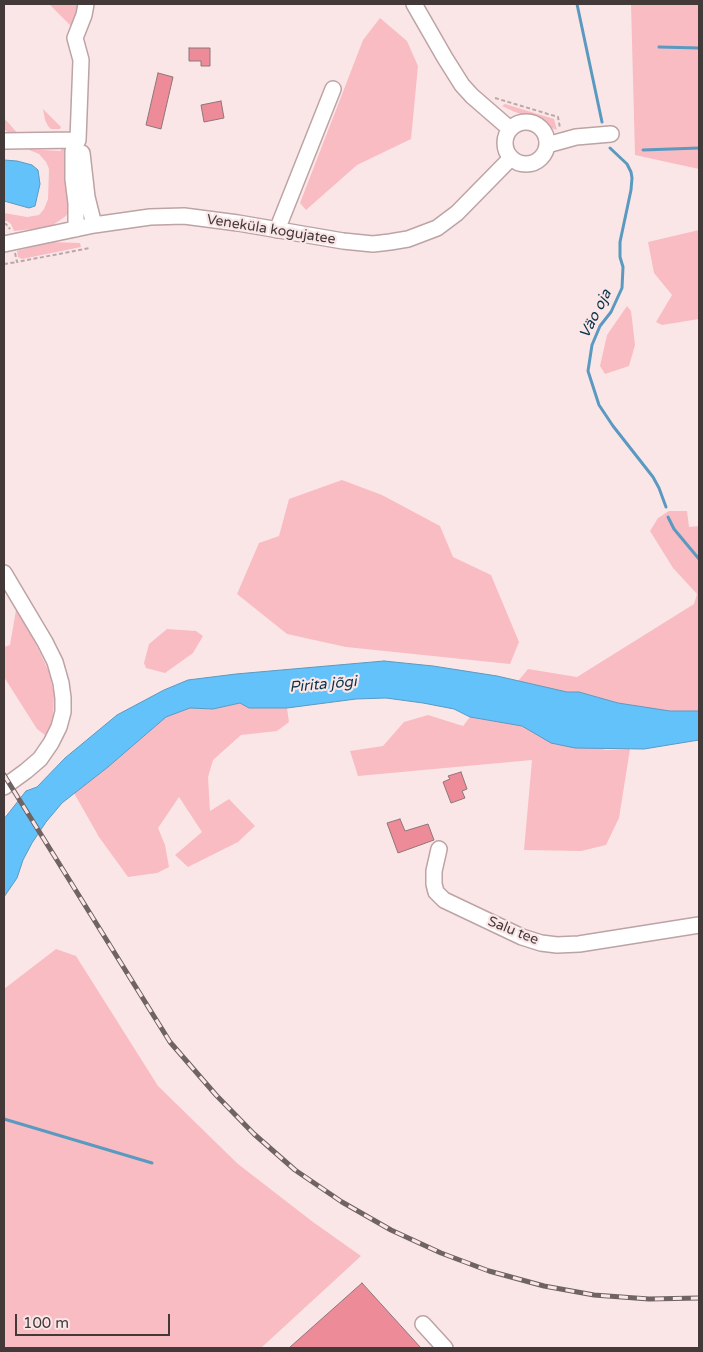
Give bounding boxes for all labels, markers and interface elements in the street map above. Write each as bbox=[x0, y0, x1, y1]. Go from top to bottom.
street label: Veneküla kogujatee bbox=[205, 212, 337, 248]
water label: Väo oja bbox=[576, 287, 616, 341]
water label: Pirita jõgi bbox=[289, 673, 357, 697]
street label: Salu tee bbox=[485, 913, 541, 949]
scale bar bbox=[18, 1304, 172, 1336]
text: 100 m bbox=[23, 1314, 69, 1332]

